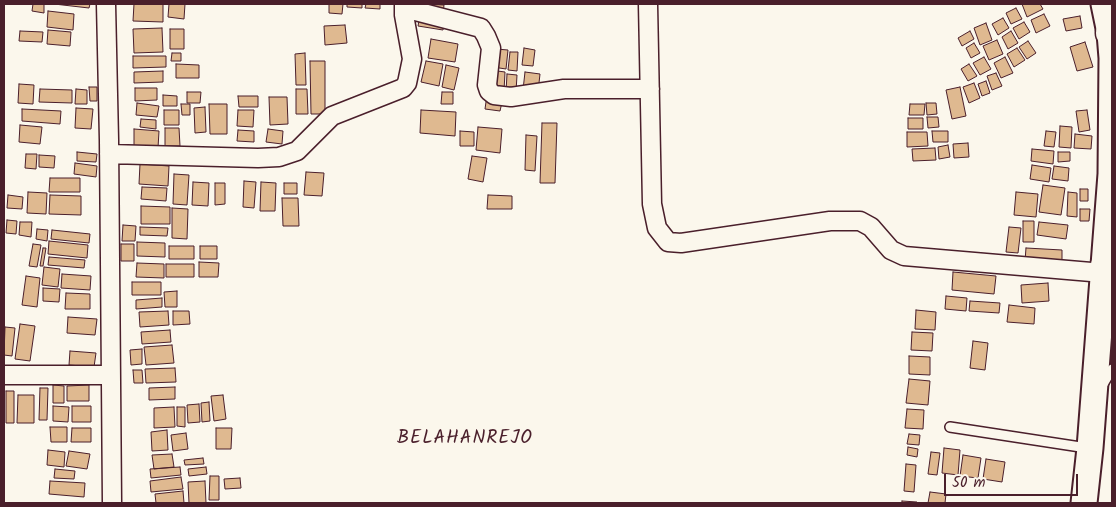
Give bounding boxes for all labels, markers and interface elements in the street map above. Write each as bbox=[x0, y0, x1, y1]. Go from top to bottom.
district label: BELAHANREJO bbox=[396, 429, 534, 451]
scale bar bbox=[946, 464, 1080, 496]
text: 50 m bbox=[952, 471, 986, 495]

